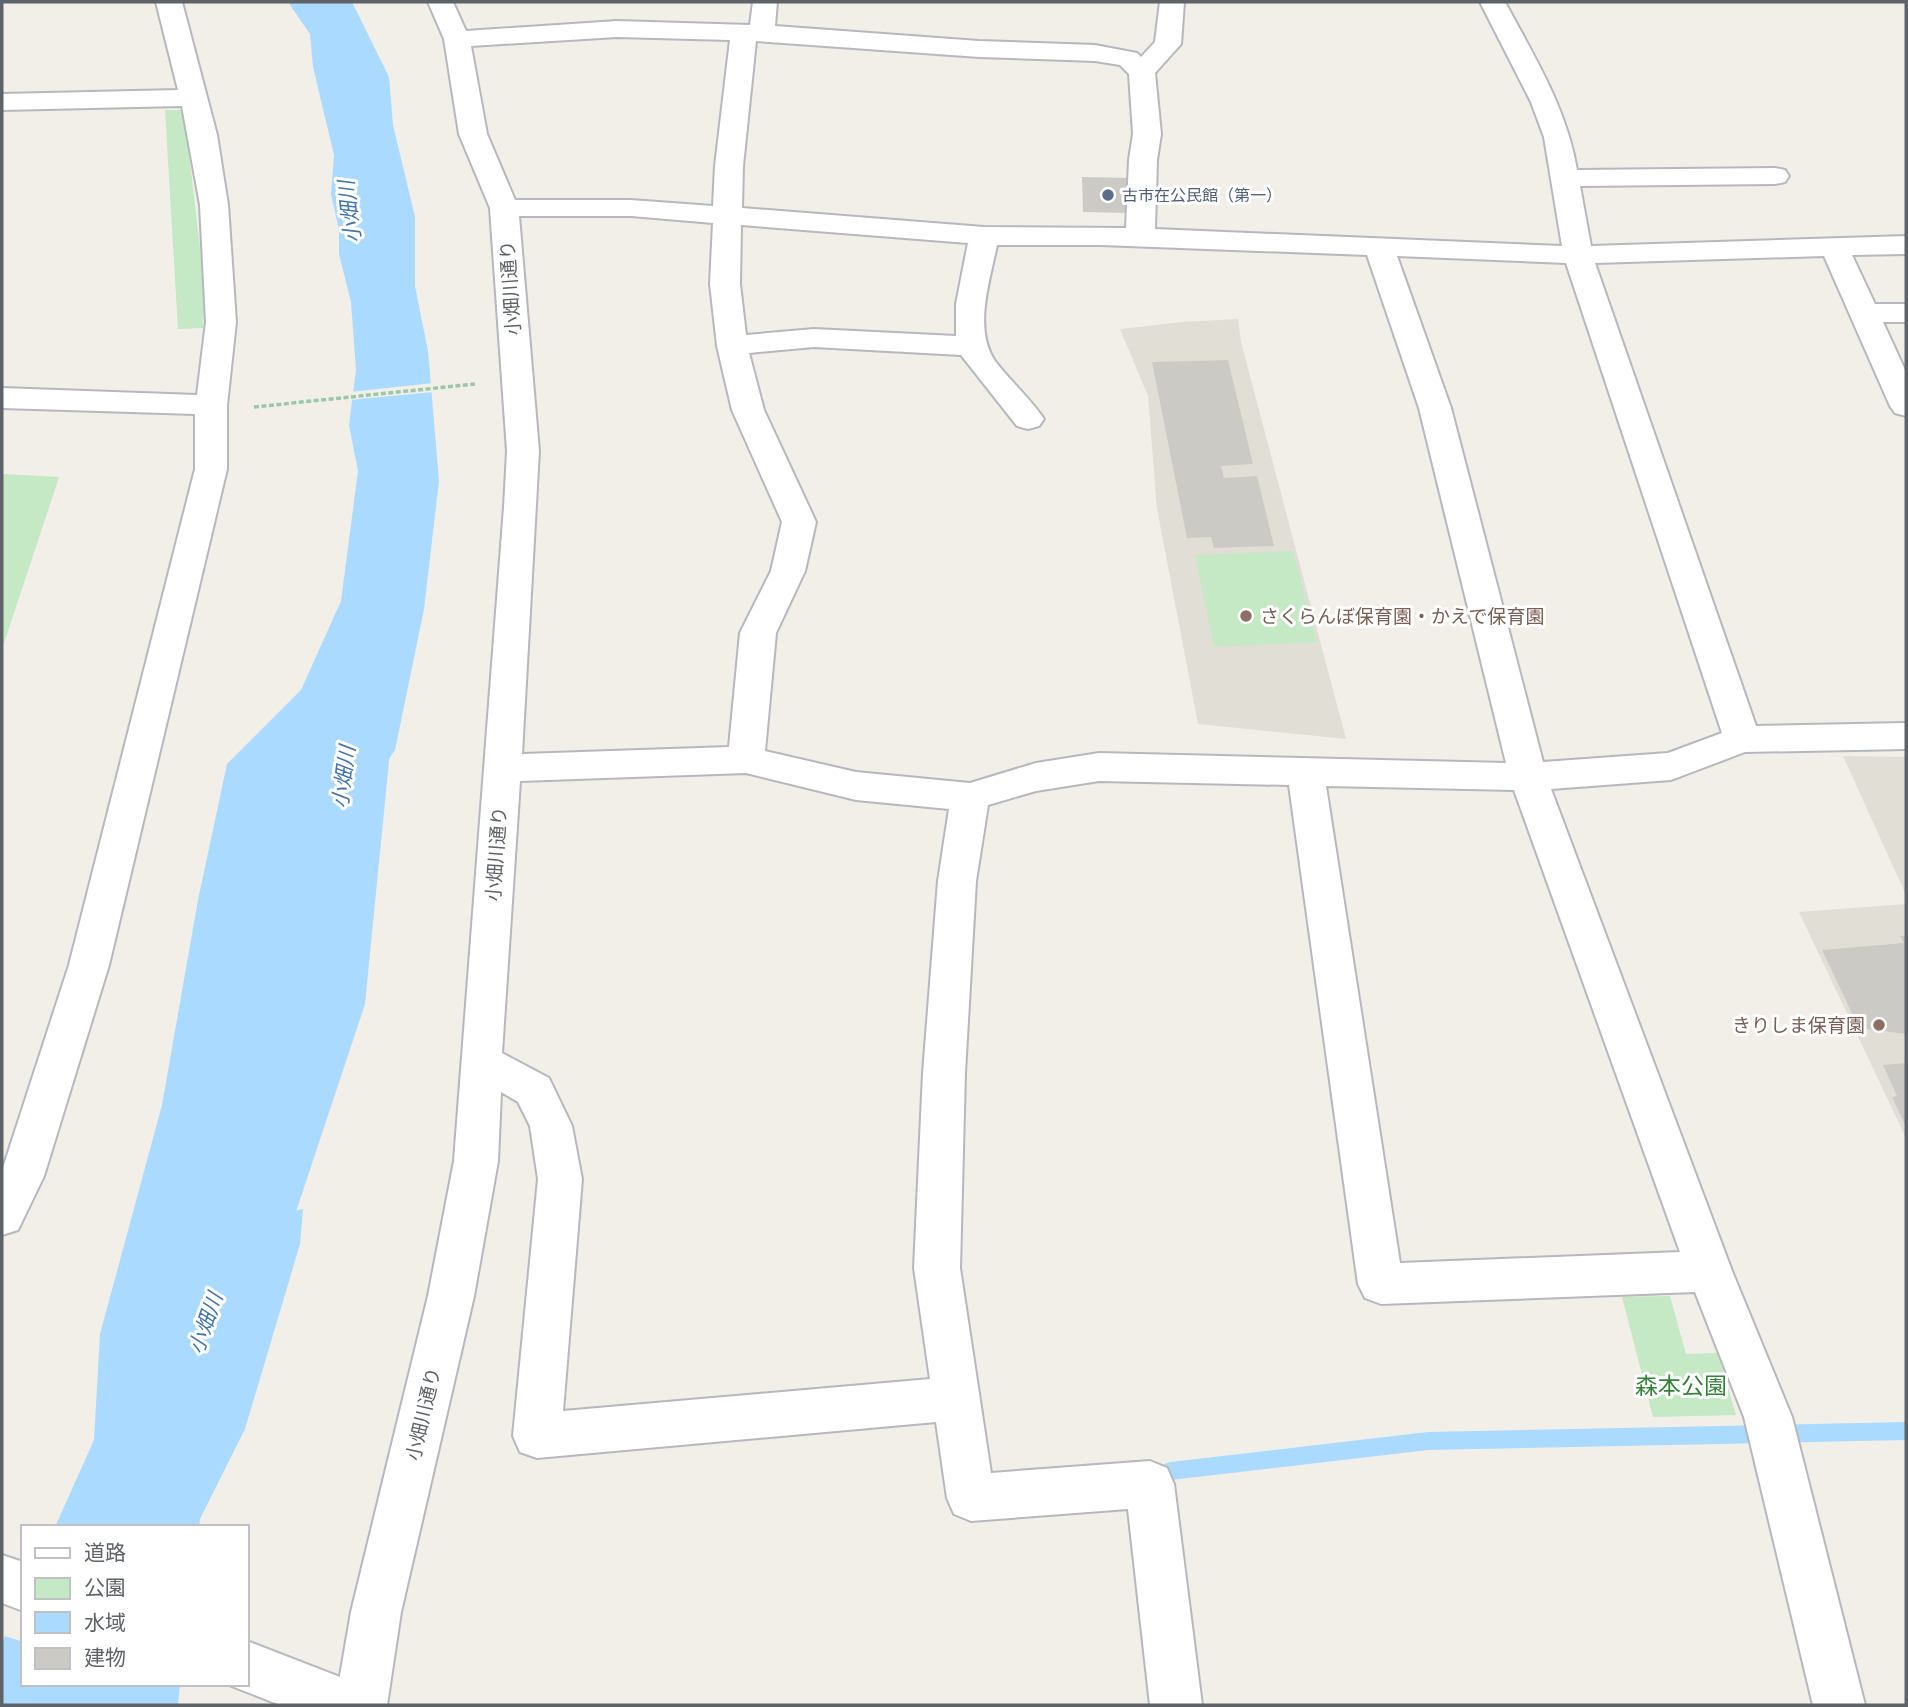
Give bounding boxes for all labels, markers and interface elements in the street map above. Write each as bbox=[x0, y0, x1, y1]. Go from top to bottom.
water label: 小畑川 bbox=[332, 177, 366, 245]
place label: 古市在公民館（第一） bbox=[1122, 185, 1282, 205]
marker: 古市在公民館（第一） bbox=[1100, 187, 1116, 203]
street label: 小畑川通り bbox=[495, 240, 525, 336]
place label: さくらんぼ保育園・かえで保育園 bbox=[1260, 604, 1544, 628]
marker: さくらんぼ保育園・かえで保育園 bbox=[1238, 608, 1254, 624]
water label: 小畑川 bbox=[326, 742, 360, 810]
street label: 小畑川通り bbox=[481, 806, 511, 902]
place label: きりしま保育園 bbox=[1732, 1013, 1865, 1037]
marker: きりしま保育園 bbox=[1871, 1017, 1887, 1033]
water label: 小畑川 bbox=[182, 1287, 228, 1357]
street label: 小畑川通り bbox=[401, 1365, 445, 1463]
park label: 森本公園 bbox=[1635, 1371, 1727, 1400]
legend bbox=[21, 1525, 248, 1686]
text: 道路 bbox=[84, 1539, 126, 1565]
text: 公園 bbox=[84, 1574, 126, 1600]
text: 水域 bbox=[84, 1609, 126, 1635]
text: 建物 bbox=[84, 1644, 126, 1670]

